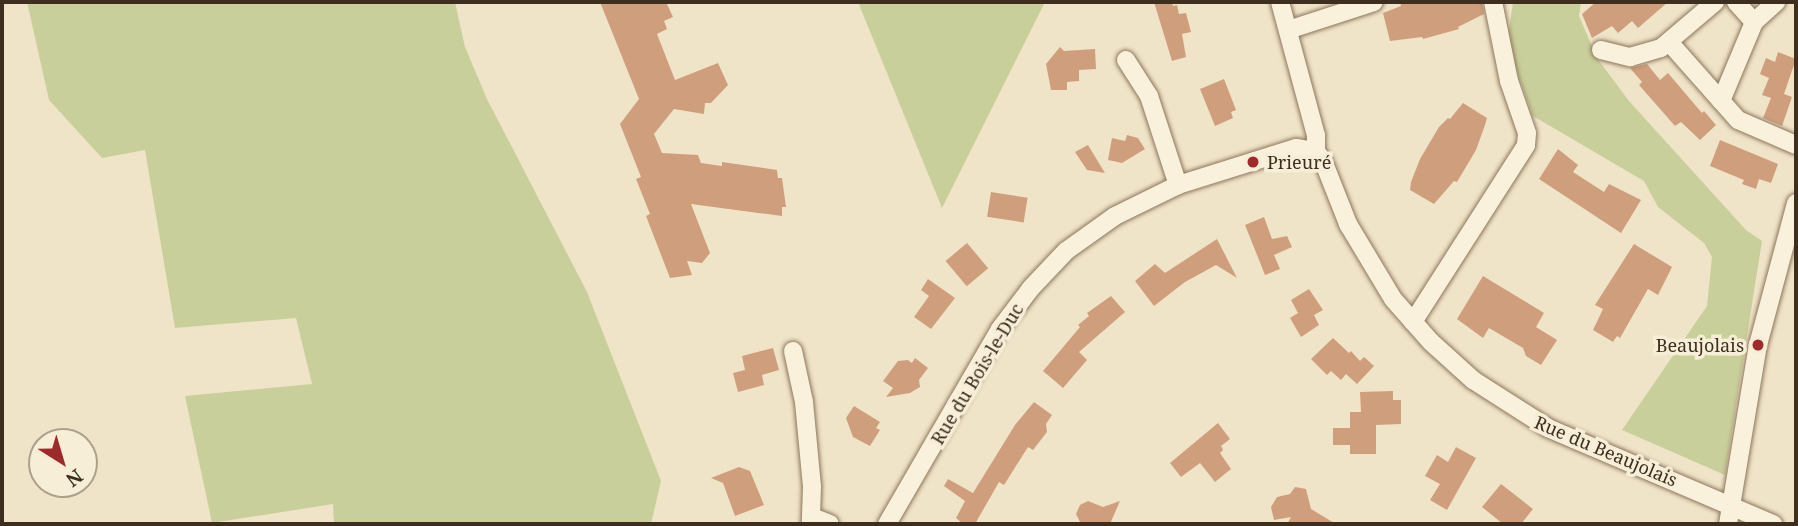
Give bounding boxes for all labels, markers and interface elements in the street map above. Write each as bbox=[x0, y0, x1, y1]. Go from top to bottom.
place label: Prieuré bbox=[1267, 151, 1331, 173]
marker: Prieuré bbox=[1245, 154, 1261, 170]
street label: Rue du Bois-le-Duc bbox=[926, 300, 1028, 448]
place label: Beaujolais bbox=[1656, 334, 1744, 356]
marker: Beaujolais bbox=[1750, 337, 1766, 353]
street label: Rue du Beaujolais bbox=[1531, 411, 1681, 491]
north arrow bbox=[28, 428, 98, 498]
text: N bbox=[61, 463, 88, 493]

